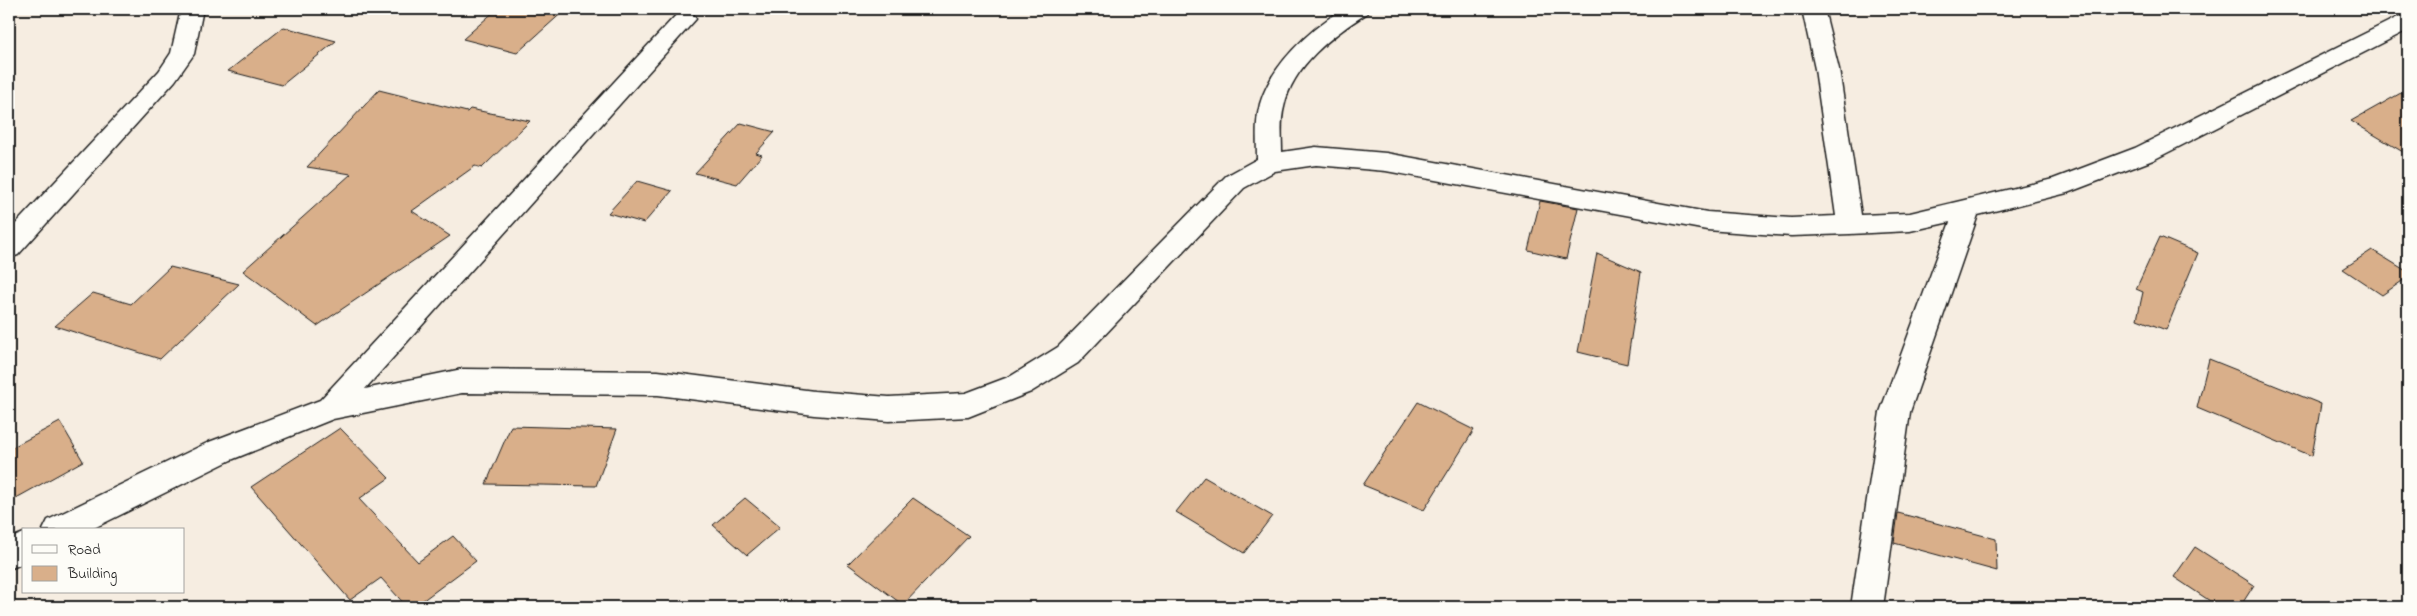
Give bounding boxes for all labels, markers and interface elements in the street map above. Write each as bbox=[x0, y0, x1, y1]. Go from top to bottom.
legend bbox=[22, 528, 185, 594]
text: Road bbox=[68, 539, 101, 561]
text: Building bbox=[67, 563, 117, 586]

